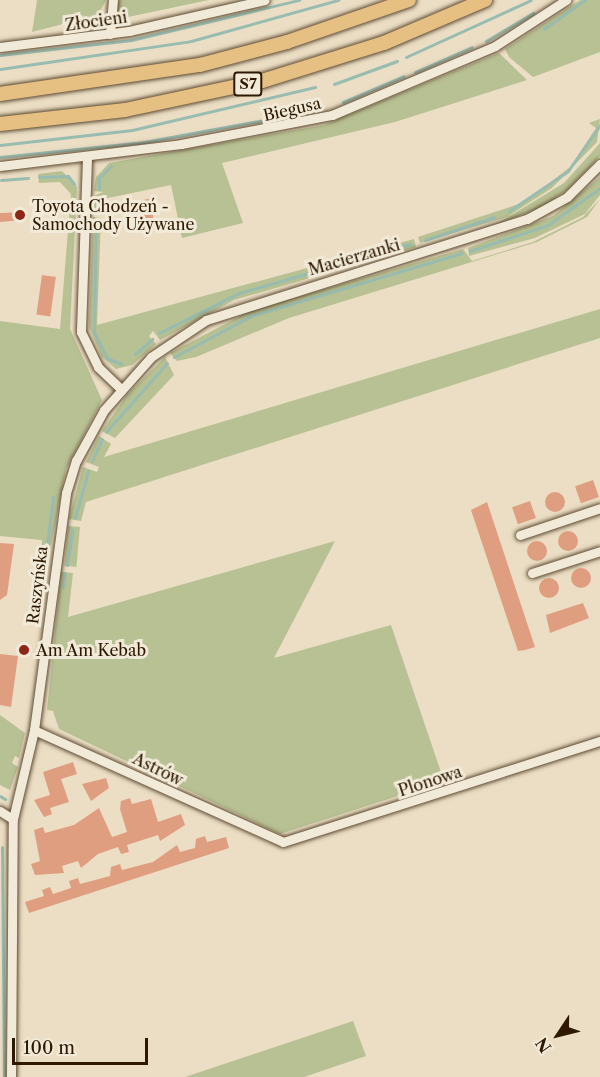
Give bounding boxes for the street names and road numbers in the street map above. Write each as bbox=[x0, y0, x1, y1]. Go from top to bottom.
street label: Złocieni bbox=[64, 7, 128, 35]
road number: S7 bbox=[233, 72, 263, 96]
street label: Biegusa bbox=[261, 93, 323, 125]
street label: Macierzanki bbox=[306, 235, 402, 279]
street label: Raszyńska bbox=[23, 545, 51, 625]
street label: Astrów bbox=[130, 749, 186, 789]
street label: Plonowa bbox=[396, 762, 464, 800]

